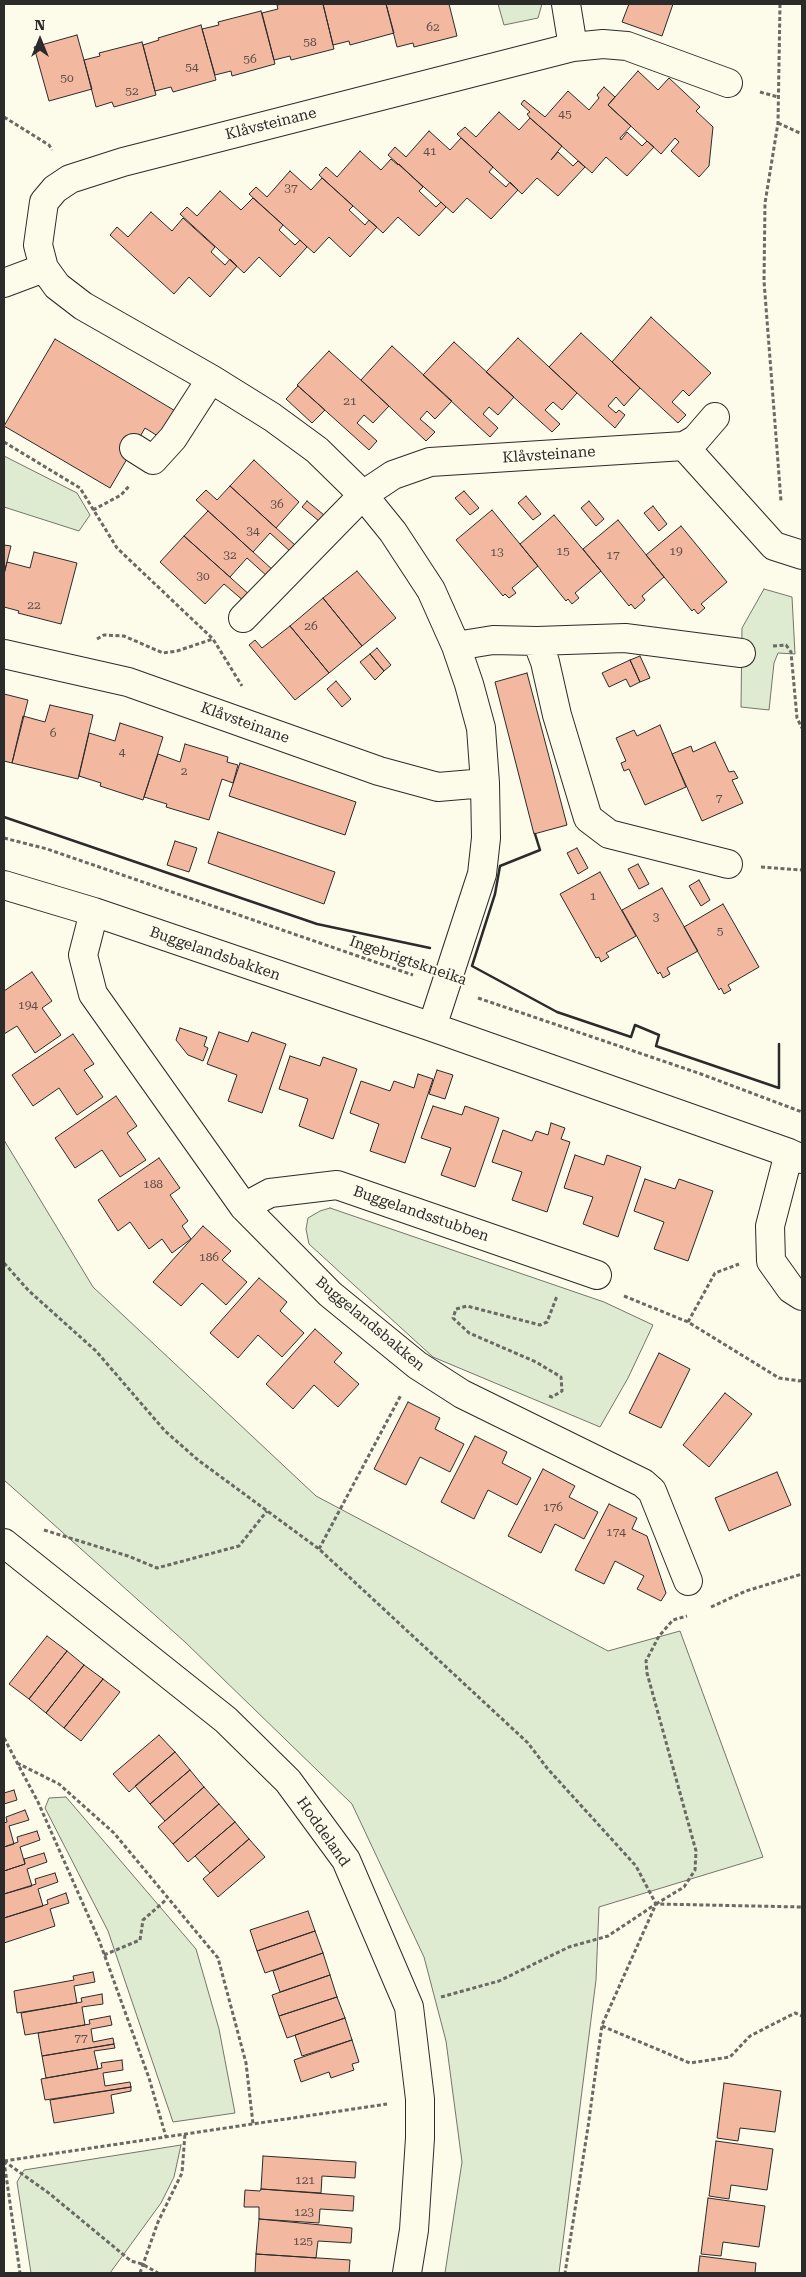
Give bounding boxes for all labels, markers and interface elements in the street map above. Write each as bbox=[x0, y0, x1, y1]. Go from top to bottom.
north arrow bbox=[15, 15, 65, 65]
text: N bbox=[35, 17, 45, 33]
house number: 62 bbox=[426, 20, 440, 34]
house number: 58 bbox=[303, 35, 317, 49]
house number: 56 bbox=[243, 52, 257, 66]
house number: 54 bbox=[185, 60, 199, 74]
house number: 50 bbox=[60, 71, 74, 85]
house number: 52 bbox=[125, 84, 139, 98]
street label: Klåvsteinane bbox=[224, 104, 318, 144]
house number: 45 bbox=[558, 107, 572, 121]
house number: 41 bbox=[423, 144, 437, 158]
house number: 37 bbox=[284, 181, 298, 195]
house number: 21 bbox=[343, 394, 357, 408]
street label: Klåvsteinane bbox=[502, 443, 596, 467]
house number: 36 bbox=[270, 497, 284, 511]
house number: 34 bbox=[246, 524, 260, 538]
house number: 15 bbox=[556, 544, 570, 558]
house number: 19 bbox=[669, 544, 683, 558]
house number: 13 bbox=[490, 545, 504, 559]
house number: 32 bbox=[223, 548, 237, 562]
house number: 17 bbox=[606, 548, 620, 562]
house number: 30 bbox=[196, 569, 210, 583]
house number: 22 bbox=[27, 598, 41, 612]
house number: 26 bbox=[304, 619, 318, 633]
street label: Klåvsteinane bbox=[198, 699, 292, 747]
house number: 6 bbox=[50, 726, 56, 740]
house number: 4 bbox=[119, 745, 125, 759]
house number: 2 bbox=[181, 764, 187, 778]
house number: 7 bbox=[716, 791, 722, 805]
house number: 1 bbox=[590, 889, 596, 903]
house number: 3 bbox=[653, 910, 659, 924]
street label: Buggelandsbakken bbox=[147, 923, 283, 985]
house number: 5 bbox=[717, 924, 723, 938]
street label: Ingebrigtskneika bbox=[347, 932, 469, 990]
house number: 194 bbox=[18, 998, 38, 1012]
house number: 188 bbox=[143, 1177, 163, 1191]
street label: Buggelandsstubben bbox=[351, 1182, 491, 1246]
house number: 186 bbox=[199, 1250, 219, 1264]
street label: Buggelandsbakken bbox=[312, 1273, 428, 1375]
house number: 176 bbox=[543, 1500, 563, 1514]
house number: 174 bbox=[606, 1525, 626, 1539]
street label: Hoddeland bbox=[292, 1794, 354, 1870]
house number: 77 bbox=[74, 2031, 88, 2045]
house number: 121 bbox=[295, 2173, 315, 2187]
house number: 123 bbox=[294, 2205, 314, 2219]
house number: 125 bbox=[293, 2234, 313, 2248]

